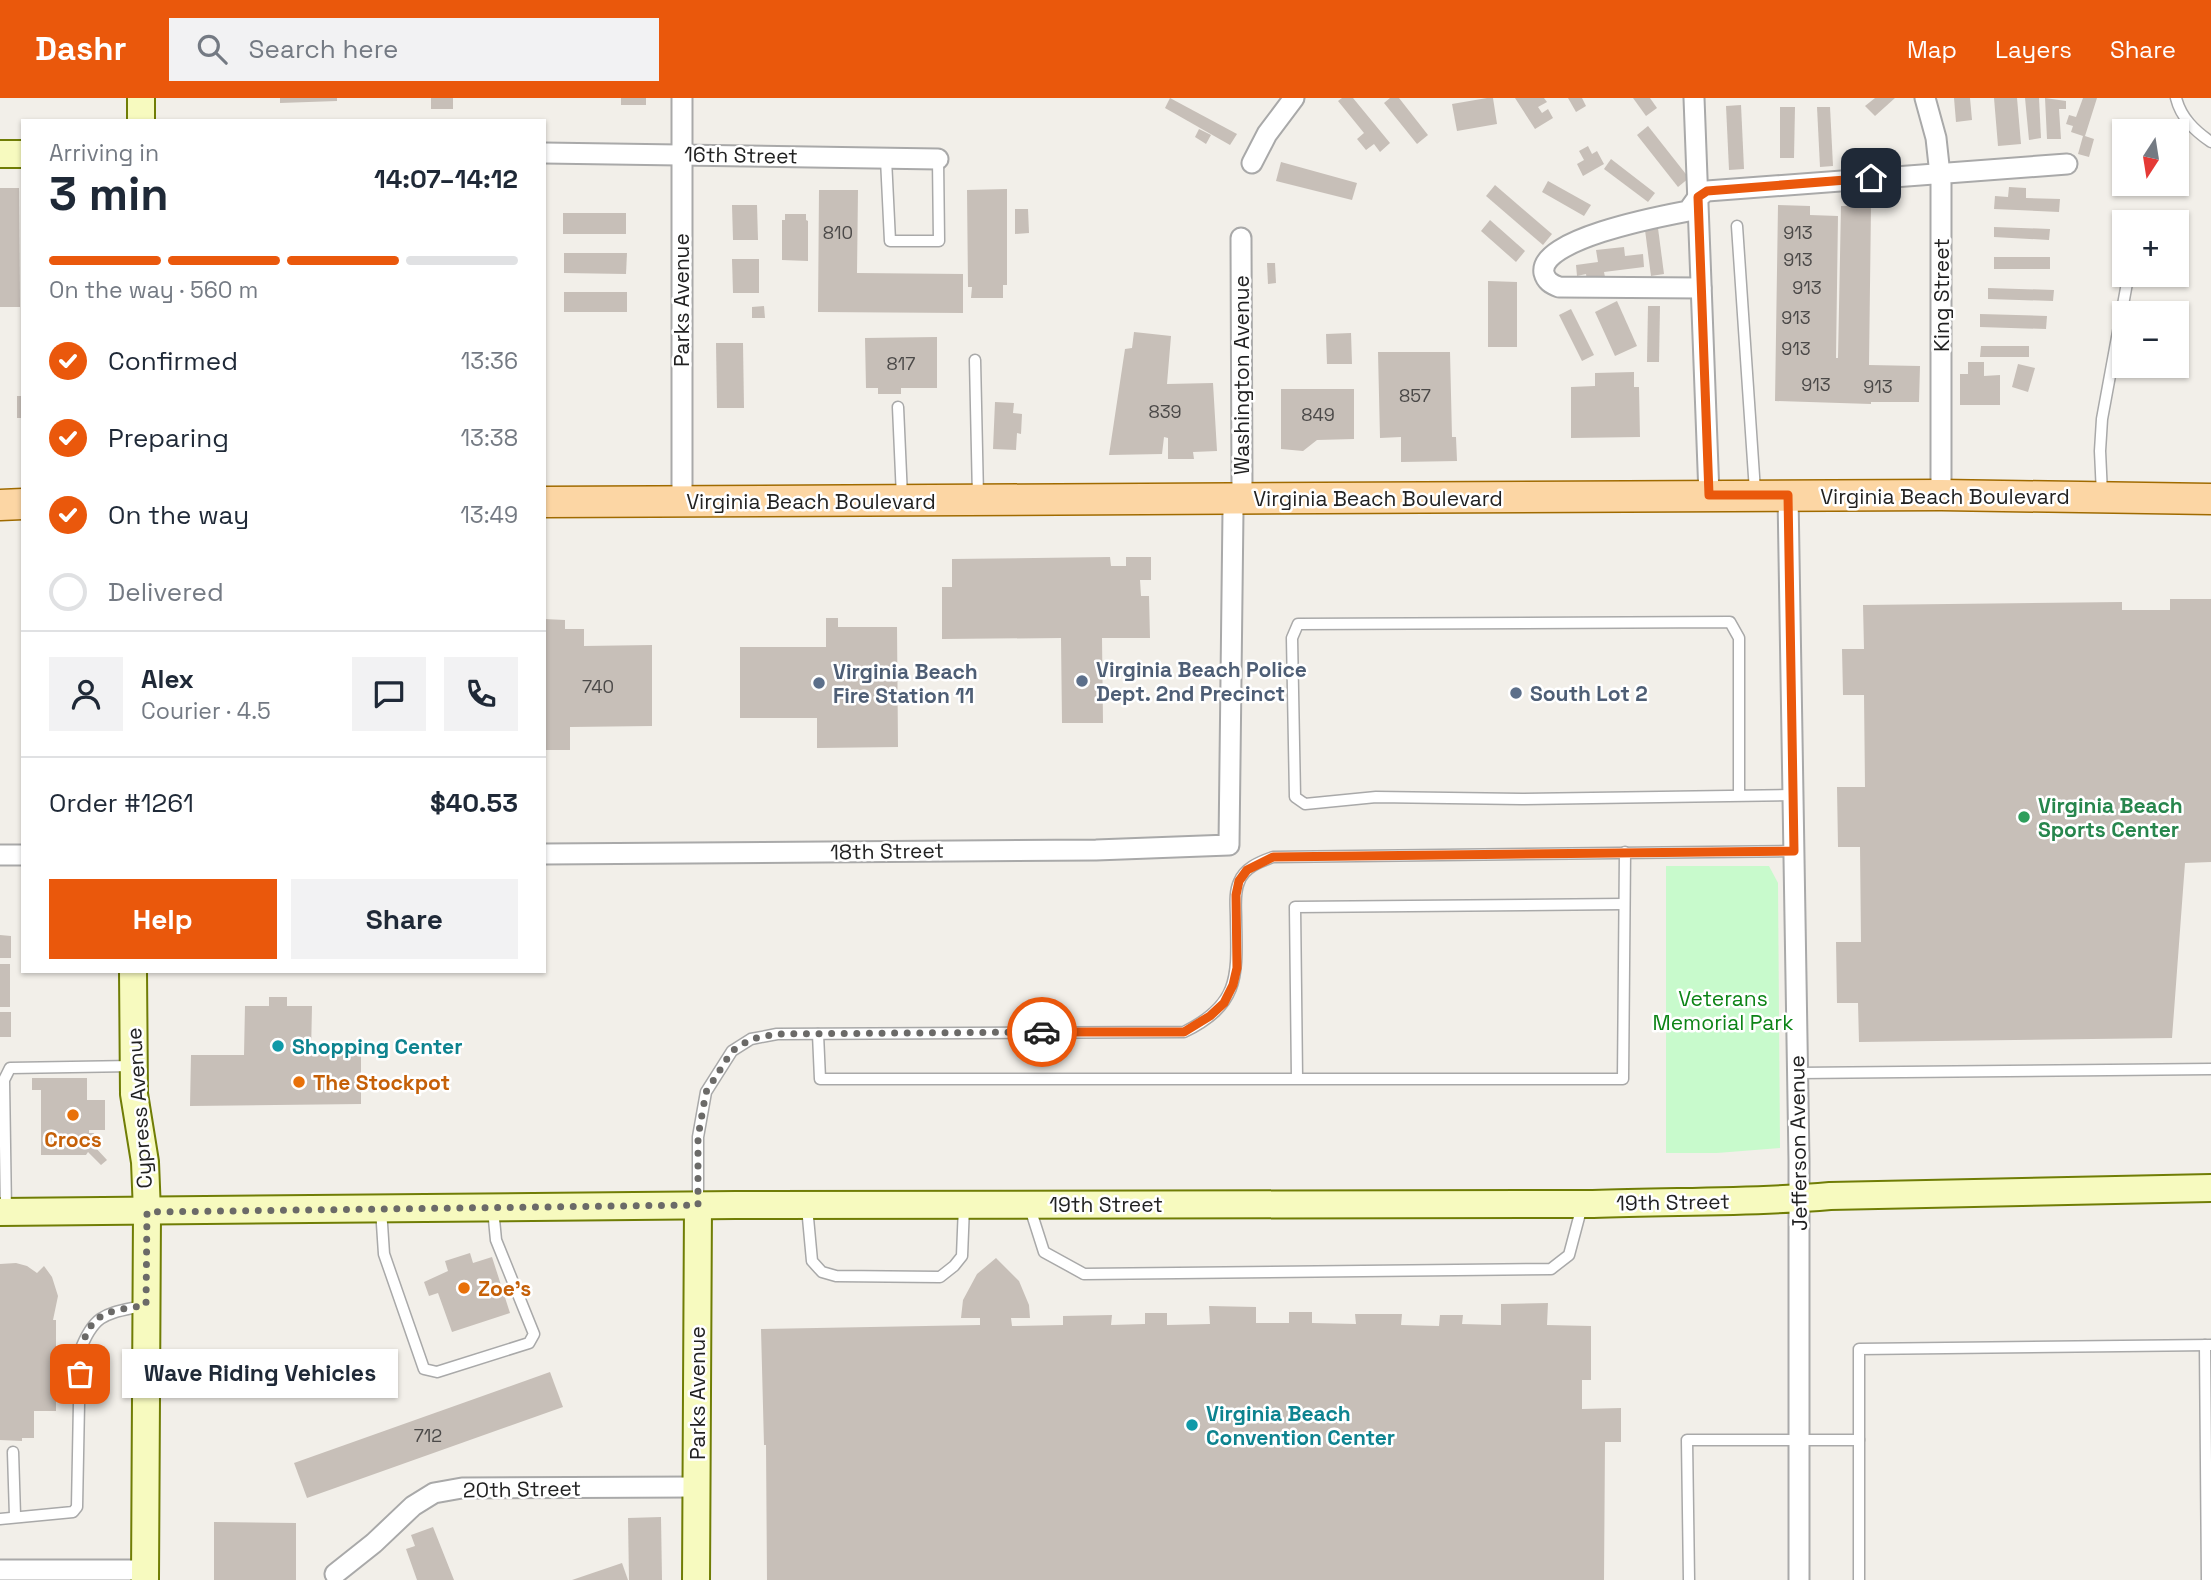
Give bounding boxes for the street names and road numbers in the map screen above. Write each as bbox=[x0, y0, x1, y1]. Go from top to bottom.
street label: 16th Street bbox=[684, 141, 798, 169]
street label: Parks Avenue bbox=[668, 233, 695, 367]
street label: King Street bbox=[1928, 238, 1955, 352]
street label: Washington Avenue bbox=[1228, 275, 1255, 475]
street label: Virginia Beach Boulevard bbox=[1820, 483, 2070, 510]
street label: Virginia Beach Boulevard bbox=[1253, 485, 1503, 512]
street label: Virginia Beach Boulevard bbox=[686, 488, 936, 515]
street label: 18th Street bbox=[830, 837, 944, 865]
street label: Cypress Avenue bbox=[120, 1027, 158, 1189]
street label: Jefferson Avenue bbox=[1783, 1055, 1813, 1231]
street label: 19th Street bbox=[1616, 1188, 1730, 1216]
street label: 19th Street bbox=[1049, 1191, 1163, 1218]
street label: Parks Avenue bbox=[684, 1326, 711, 1460]
street label: 20th Street bbox=[463, 1474, 581, 1504]

